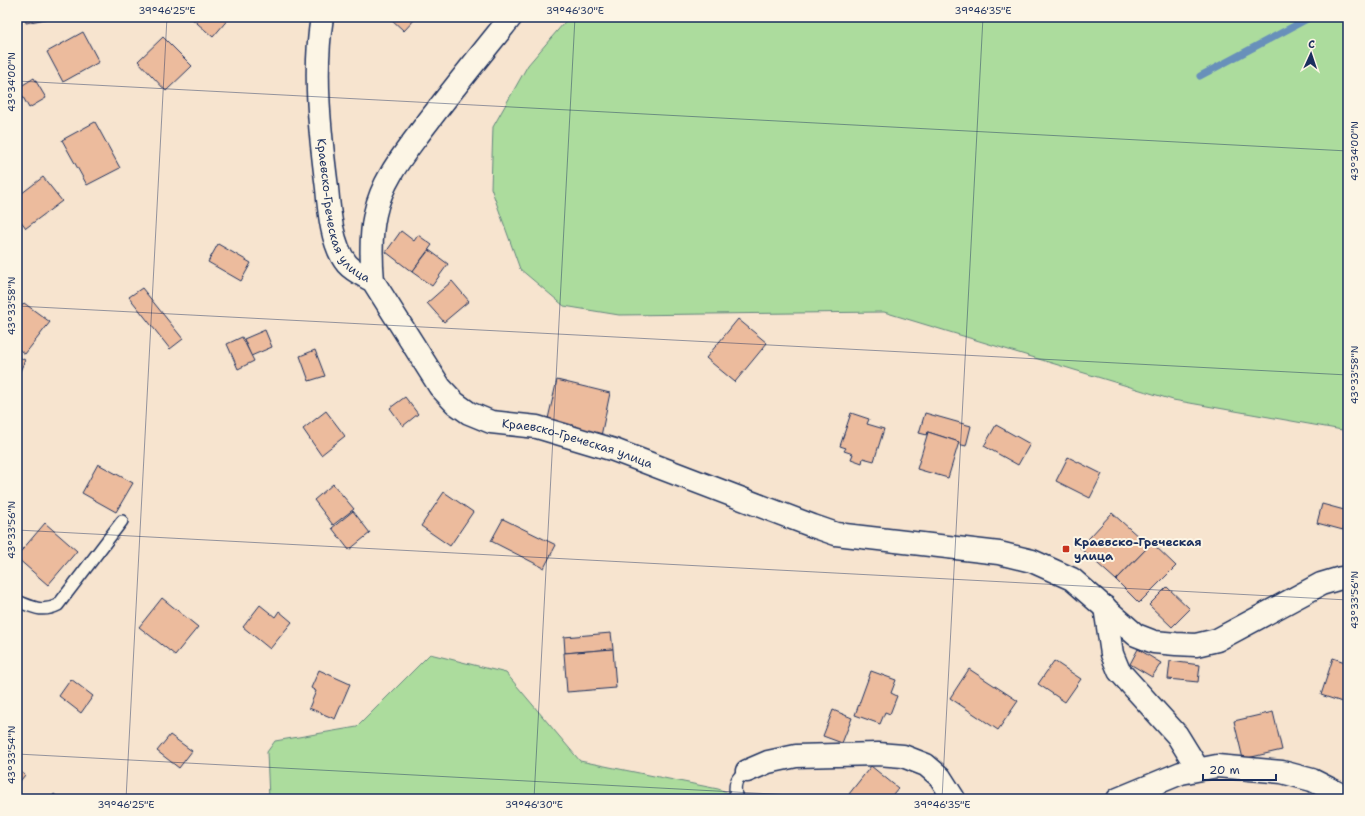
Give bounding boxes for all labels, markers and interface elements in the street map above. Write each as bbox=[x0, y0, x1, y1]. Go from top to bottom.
text: 39°46'25"E bbox=[138, 4, 196, 17]
text: 39°46'30"E bbox=[546, 4, 604, 17]
text: 39°46'35"E bbox=[954, 4, 1012, 17]
north arrow bbox=[1291, 34, 1331, 74]
text: С bbox=[1308, 37, 1316, 52]
text: 43°34'00"N bbox=[5, 52, 18, 112]
text: 43°34'00"N bbox=[1348, 121, 1361, 181]
street label: Краевско-Греческая улица bbox=[313, 138, 374, 286]
text: 43°33'58"N bbox=[5, 277, 18, 335]
text: 43°33'58"N bbox=[1348, 346, 1361, 404]
street label: Краевско-Греческая улица bbox=[501, 415, 655, 472]
text: 43°33'56"N bbox=[5, 501, 18, 559]
place label: Краевско-Греческая улица bbox=[1074, 534, 1202, 564]
marker: Краевско-Греческая улица bbox=[1061, 544, 1071, 554]
text: 43°33'56"N bbox=[1348, 571, 1361, 629]
text: 43°33'54"N bbox=[5, 726, 18, 784]
scale bar bbox=[1203, 756, 1276, 782]
text: 20 m bbox=[1209, 762, 1240, 778]
text: 39°46'25"E bbox=[97, 798, 155, 811]
text: 39°46'30"E bbox=[505, 798, 563, 811]
text: 39°46'35"E bbox=[913, 798, 971, 811]

